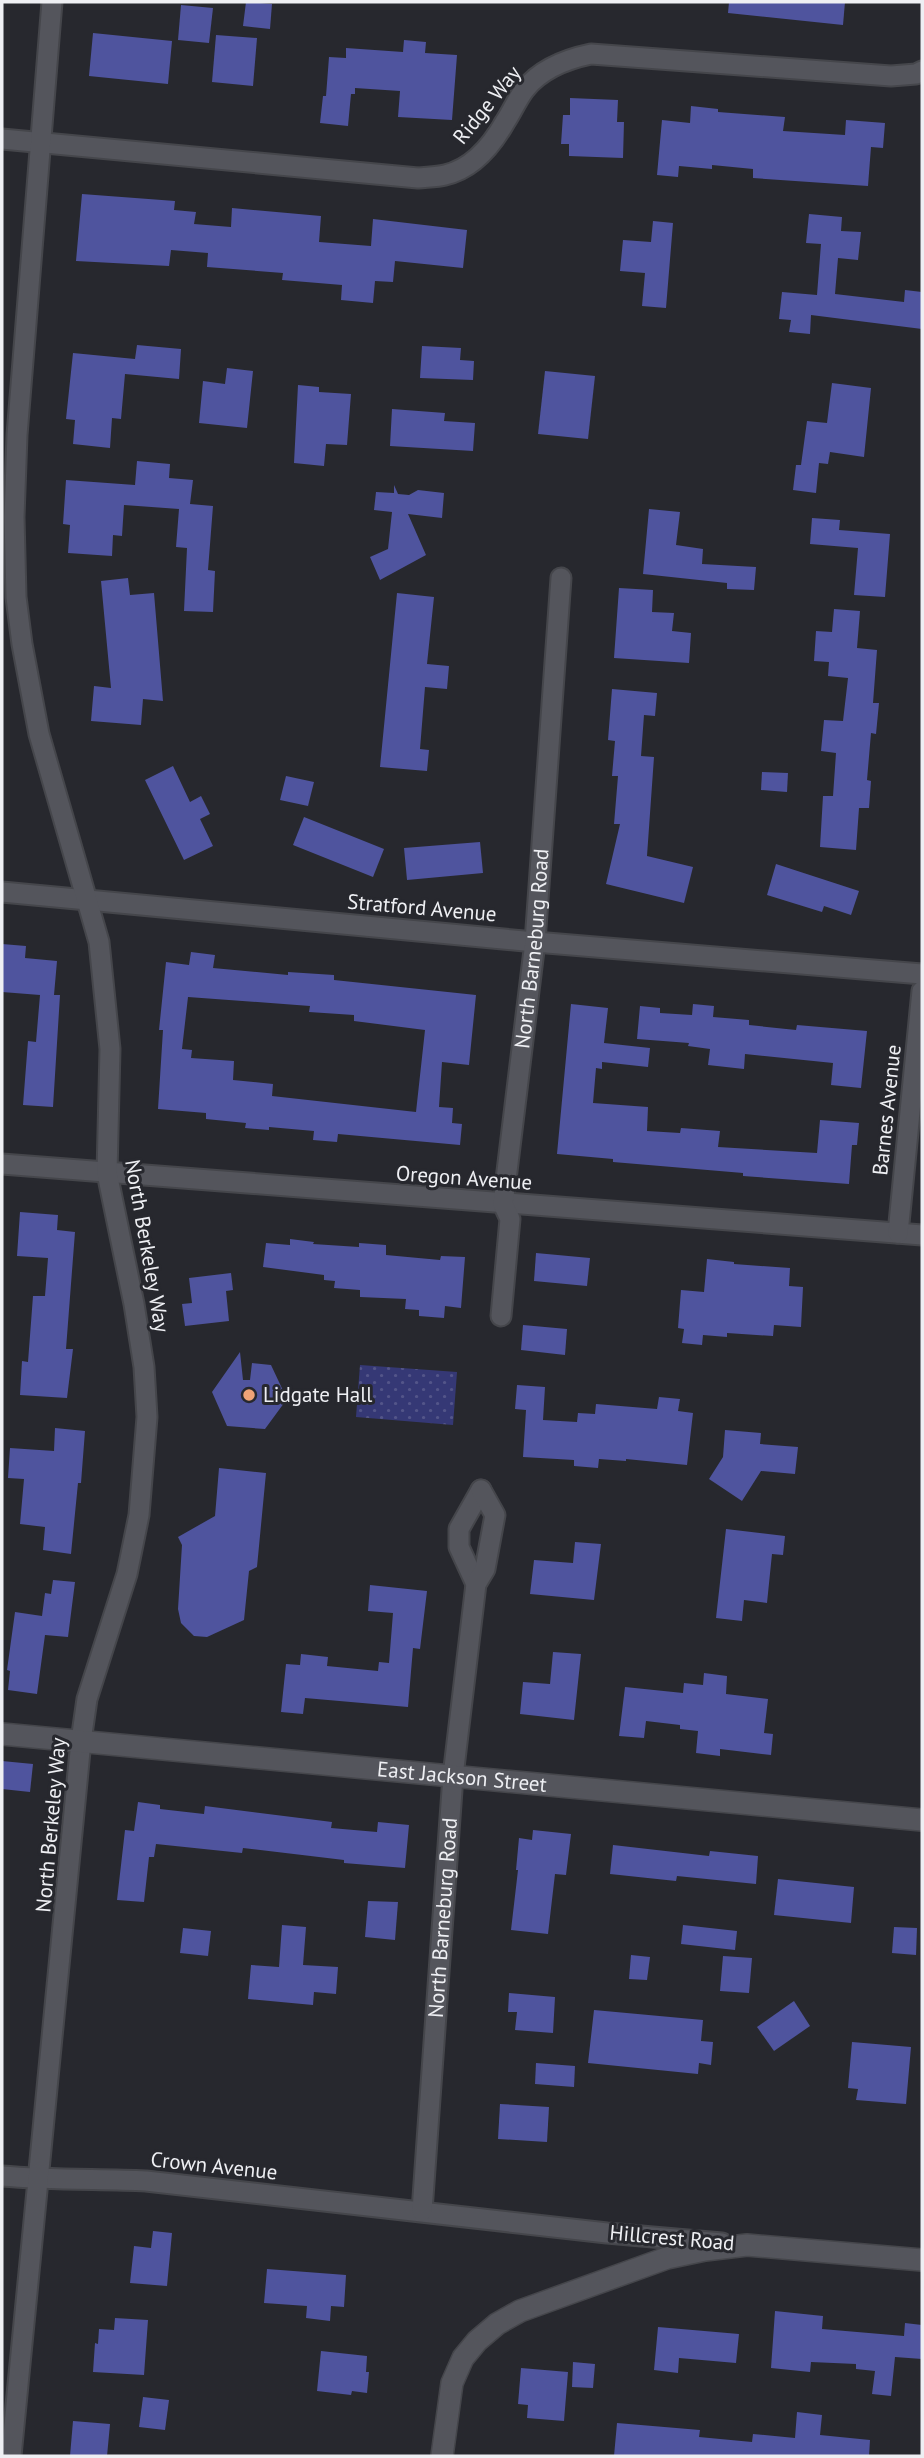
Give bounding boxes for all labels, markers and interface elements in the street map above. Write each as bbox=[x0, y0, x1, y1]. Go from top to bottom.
street label: Ridge Way bbox=[447, 60, 527, 149]
street label: North Barneburg Road bbox=[508, 848, 555, 1050]
street label: Stratford Avenue bbox=[346, 888, 498, 927]
street label: Barnes Avenue bbox=[866, 1043, 907, 1177]
street label: North Berkeley Way bbox=[119, 1157, 176, 1335]
street label: Oregon Avenue bbox=[395, 1159, 533, 1196]
place label: Lidgate Hall bbox=[263, 1381, 372, 1408]
marker: Lidgate Hall bbox=[241, 1387, 257, 1403]
street label: North Berkeley Way bbox=[29, 1736, 72, 1913]
street label: East Jackson Street bbox=[376, 1755, 548, 1798]
street label: North Barneburg Road bbox=[422, 1817, 463, 2019]
street label: Crown Avenue bbox=[149, 2145, 279, 2186]
street label: Hillcrest Road bbox=[608, 2219, 736, 2256]

